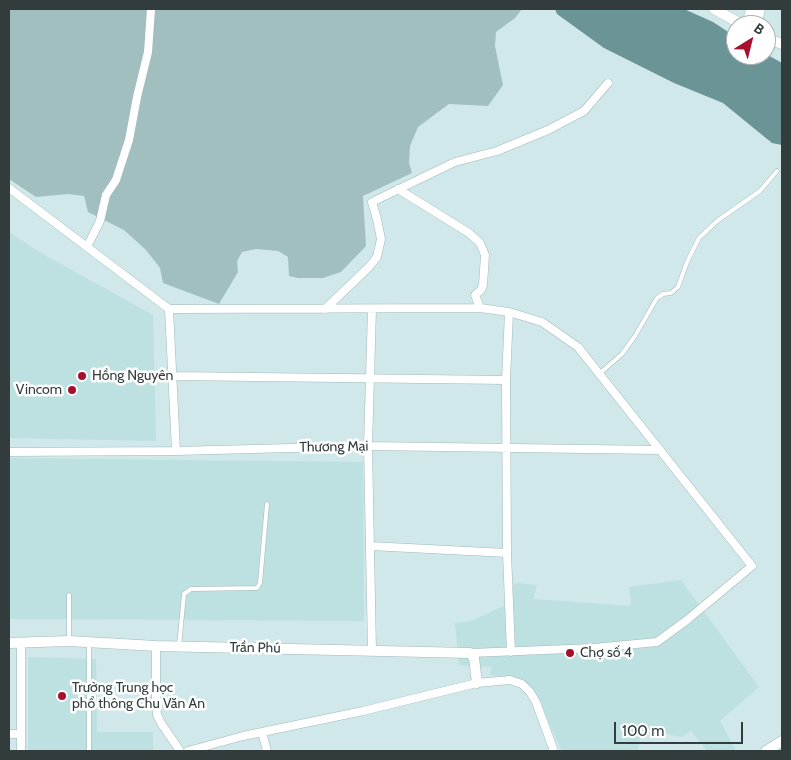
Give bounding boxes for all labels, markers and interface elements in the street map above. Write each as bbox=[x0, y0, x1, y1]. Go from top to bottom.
north arrow bbox=[726, 15, 776, 65]
text: B bbox=[750, 19, 768, 39]
place label: Hồng Nguyên bbox=[92, 368, 173, 384]
marker: Hồng Nguyên bbox=[76, 370, 88, 382]
place label: Vincom bbox=[16, 382, 62, 398]
marker: Vincom bbox=[66, 384, 78, 396]
street label: Thương Mại bbox=[299, 438, 369, 456]
street label: Trần Phú bbox=[229, 639, 281, 657]
place label: Chợ số 4 bbox=[580, 645, 632, 661]
marker: Chợ số 4 bbox=[564, 647, 576, 659]
place label: Trường Trung học phổ thông Chu Văn An bbox=[72, 680, 205, 712]
marker: Trường Trung học phổ thông Chu Văn An bbox=[56, 690, 68, 702]
scale bar bbox=[616, 712, 745, 744]
text: 100 m bbox=[622, 722, 664, 740]

